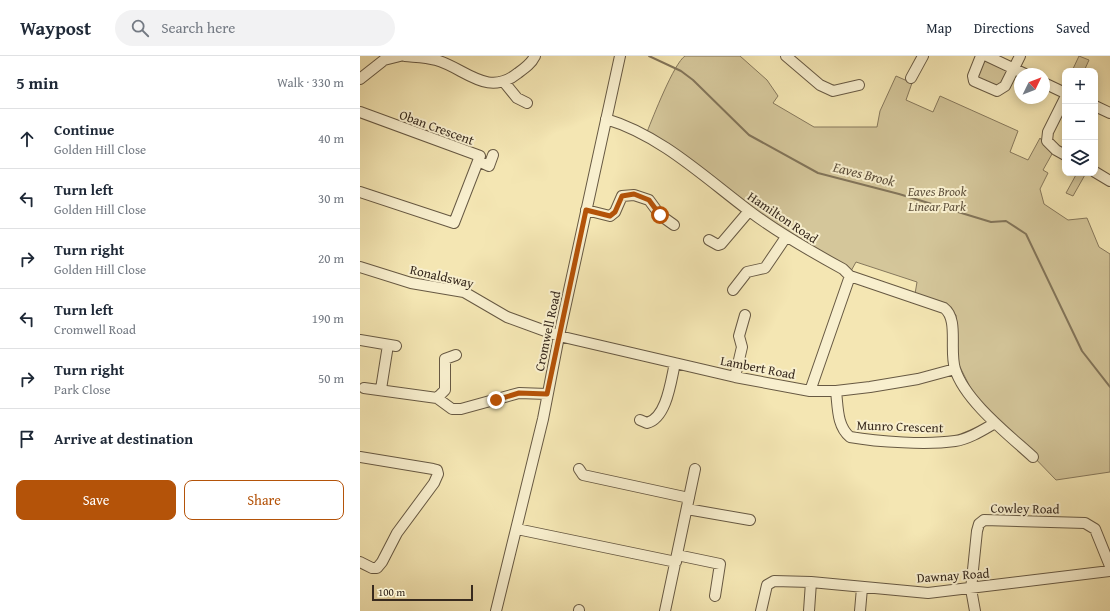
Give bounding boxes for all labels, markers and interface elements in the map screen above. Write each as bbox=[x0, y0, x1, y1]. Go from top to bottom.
search box bbox=[115, 10, 395, 46]
text: Waypost bbox=[20, 14, 91, 42]
icon: search bbox=[129, 17, 151, 39]
text: Search here bbox=[161, 17, 235, 38]
text: Map bbox=[926, 18, 952, 38]
text: Directions bbox=[974, 18, 1034, 38]
text: Saved bbox=[1056, 18, 1090, 38]
north arrow bbox=[1014, 68, 1050, 104]
map controls bbox=[1062, 68, 1098, 176]
button: + bbox=[1062, 68, 1098, 104]
text: 5 min bbox=[16, 70, 58, 95]
text: Walk · 330 m bbox=[277, 73, 344, 92]
button: − bbox=[1062, 104, 1098, 140]
street label: Oban Crescent bbox=[397, 105, 477, 150]
text: Continue bbox=[54, 119, 115, 140]
icon: ahead bbox=[16, 128, 38, 150]
text: 40 m bbox=[318, 129, 344, 148]
text: Golden Hill Close bbox=[54, 140, 146, 159]
button: layers bbox=[1062, 140, 1098, 176]
water label: Eaves Brook bbox=[830, 156, 898, 191]
text: Turn left bbox=[54, 179, 113, 200]
park label: Eaves Brook Linear Park bbox=[907, 182, 966, 216]
street label: Hamilton Road bbox=[744, 187, 822, 248]
icon: left bbox=[16, 188, 38, 210]
text: 30 m bbox=[318, 189, 344, 208]
text: Golden Hill Close bbox=[54, 200, 146, 219]
route start bbox=[651, 206, 669, 224]
text: Turn right bbox=[54, 239, 125, 260]
icon: right bbox=[16, 248, 38, 270]
text: 20 m bbox=[318, 249, 344, 268]
text: Golden Hill Close bbox=[54, 260, 146, 279]
street label: Ronaldsway bbox=[408, 260, 476, 293]
street label: Cromwell Road bbox=[530, 289, 565, 373]
text: Turn left bbox=[54, 299, 113, 320]
icon: left bbox=[16, 308, 38, 330]
text: 190 m bbox=[312, 309, 344, 328]
text: Cromwell Road bbox=[54, 320, 136, 339]
street label: Lambert Road bbox=[719, 351, 797, 384]
text: Turn right bbox=[54, 359, 125, 380]
icon: right bbox=[16, 368, 38, 390]
text: 50 m bbox=[318, 369, 344, 388]
text: Park Close bbox=[54, 380, 111, 399]
route end bbox=[487, 391, 505, 409]
street label: Munro Crescent bbox=[856, 415, 944, 438]
icon: arrive bbox=[16, 428, 38, 450]
text: Arrive at destination bbox=[54, 428, 193, 449]
button: Save bbox=[16, 480, 176, 520]
button: Share bbox=[184, 480, 344, 520]
street label: Cowley Road bbox=[990, 498, 1060, 519]
street label: Dawnay Road bbox=[916, 563, 990, 588]
scale bar bbox=[372, 583, 473, 602]
text: 100 m bbox=[378, 584, 405, 600]

